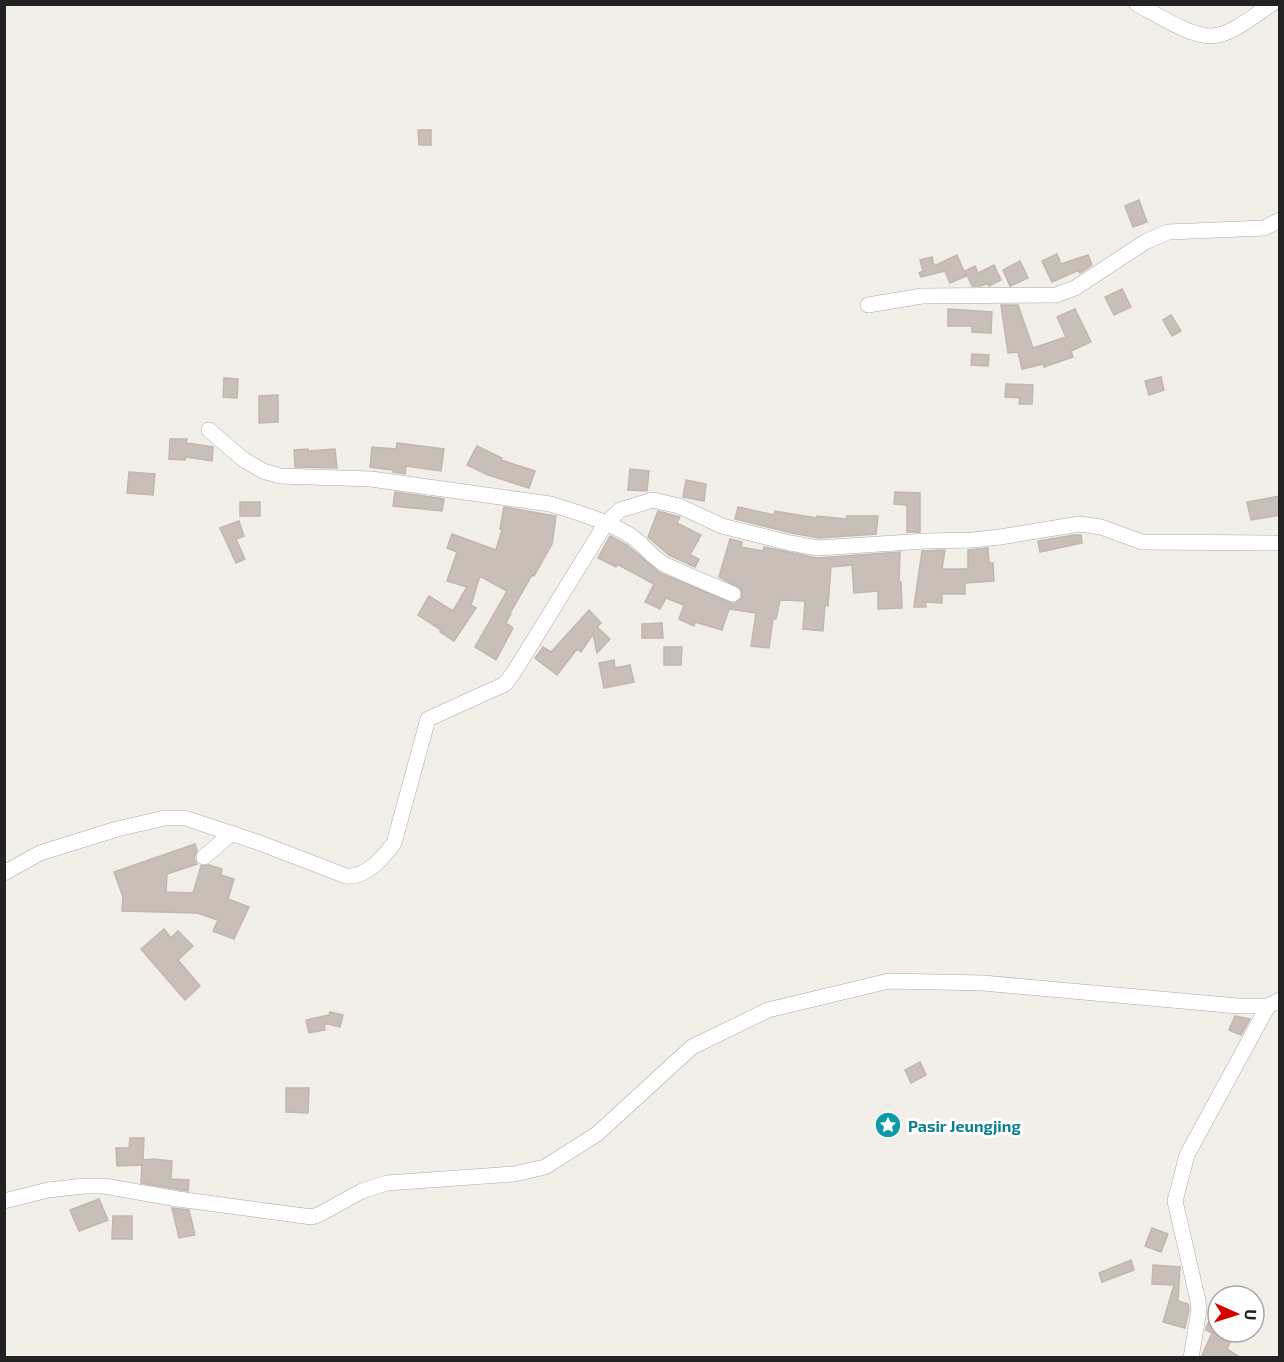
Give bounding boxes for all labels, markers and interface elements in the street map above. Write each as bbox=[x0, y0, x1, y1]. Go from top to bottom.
place icon: Pasir Jeungjing bbox=[873, 1110, 903, 1140]
place label: Pasir Jeungjing bbox=[908, 1116, 1021, 1135]
north arrow bbox=[1206, 1284, 1266, 1344]
text: U bbox=[1242, 1309, 1261, 1321]

